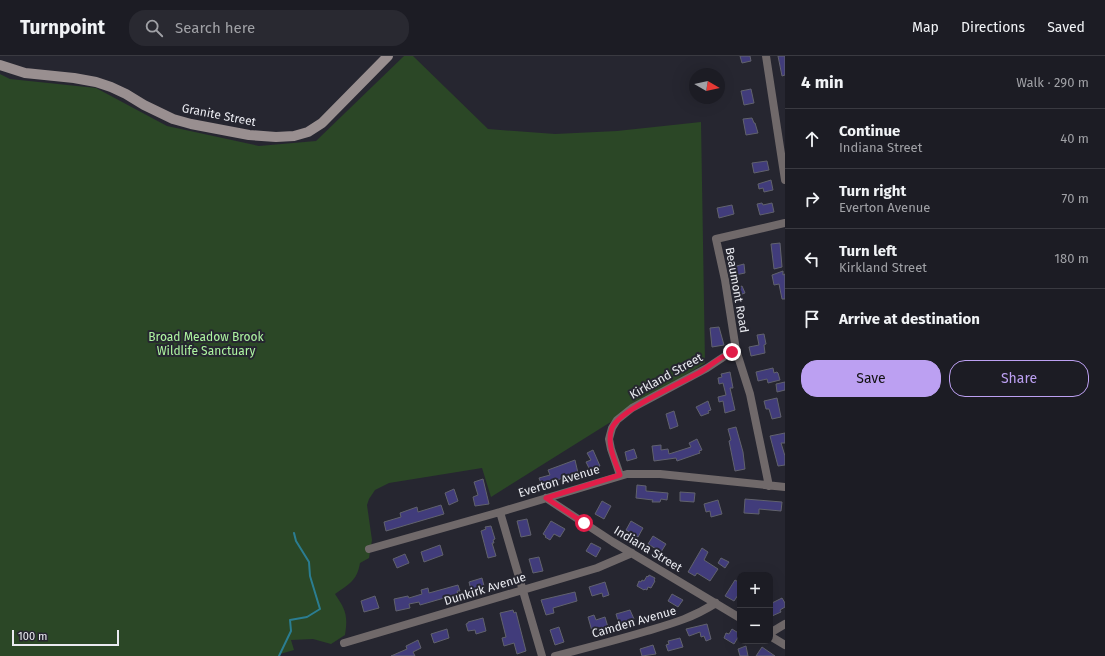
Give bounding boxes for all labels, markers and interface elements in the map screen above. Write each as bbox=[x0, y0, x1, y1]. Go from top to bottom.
search box bbox=[129, 10, 409, 46]
text: Turnpoint bbox=[20, 16, 105, 39]
icon: search bbox=[143, 17, 165, 39]
text: Search here bbox=[175, 19, 255, 37]
text: Map bbox=[912, 19, 939, 36]
text: Directions bbox=[961, 19, 1025, 36]
text: Saved bbox=[1047, 19, 1085, 36]
north arrow bbox=[689, 68, 725, 104]
text: 4 min bbox=[801, 72, 844, 93]
text: Walk · 290 m bbox=[1016, 75, 1089, 90]
street label: Granite Street bbox=[181, 101, 258, 129]
text: Continue bbox=[839, 122, 900, 140]
icon: ahead bbox=[801, 128, 823, 150]
text: 40 m bbox=[1060, 131, 1089, 146]
text: Indiana Street bbox=[839, 140, 922, 155]
text: Turn right bbox=[839, 182, 906, 200]
icon: right bbox=[801, 188, 823, 210]
text: 70 m bbox=[1062, 191, 1089, 206]
text: Everton Avenue bbox=[839, 200, 930, 215]
text: Turn left bbox=[839, 242, 897, 260]
street label: Beaumont Road bbox=[723, 246, 751, 334]
icon: left bbox=[801, 248, 823, 270]
text: 180 m bbox=[1054, 251, 1089, 266]
text: Kirkland Street bbox=[839, 260, 927, 275]
icon: arrive bbox=[801, 308, 823, 330]
text: Arrive at destination bbox=[839, 310, 980, 328]
park label: Broad Meadow Brook Wildlife Sanctuary bbox=[148, 330, 265, 358]
route end bbox=[723, 343, 741, 361]
street label: Kirkland Street bbox=[627, 350, 705, 402]
button: Save bbox=[801, 360, 941, 397]
button: Share bbox=[949, 360, 1089, 397]
street label: Everton Avenue bbox=[517, 462, 601, 500]
route start bbox=[575, 514, 593, 532]
street label: Indiana Street bbox=[611, 523, 685, 575]
street label: Dunkirk Avenue bbox=[442, 570, 528, 608]
map controls bbox=[737, 572, 773, 644]
button: + bbox=[737, 572, 773, 608]
street label: Camden Avenue bbox=[590, 603, 678, 641]
button: − bbox=[737, 608, 773, 644]
scale bar bbox=[12, 628, 119, 647]
text: 100 m bbox=[18, 630, 47, 643]

